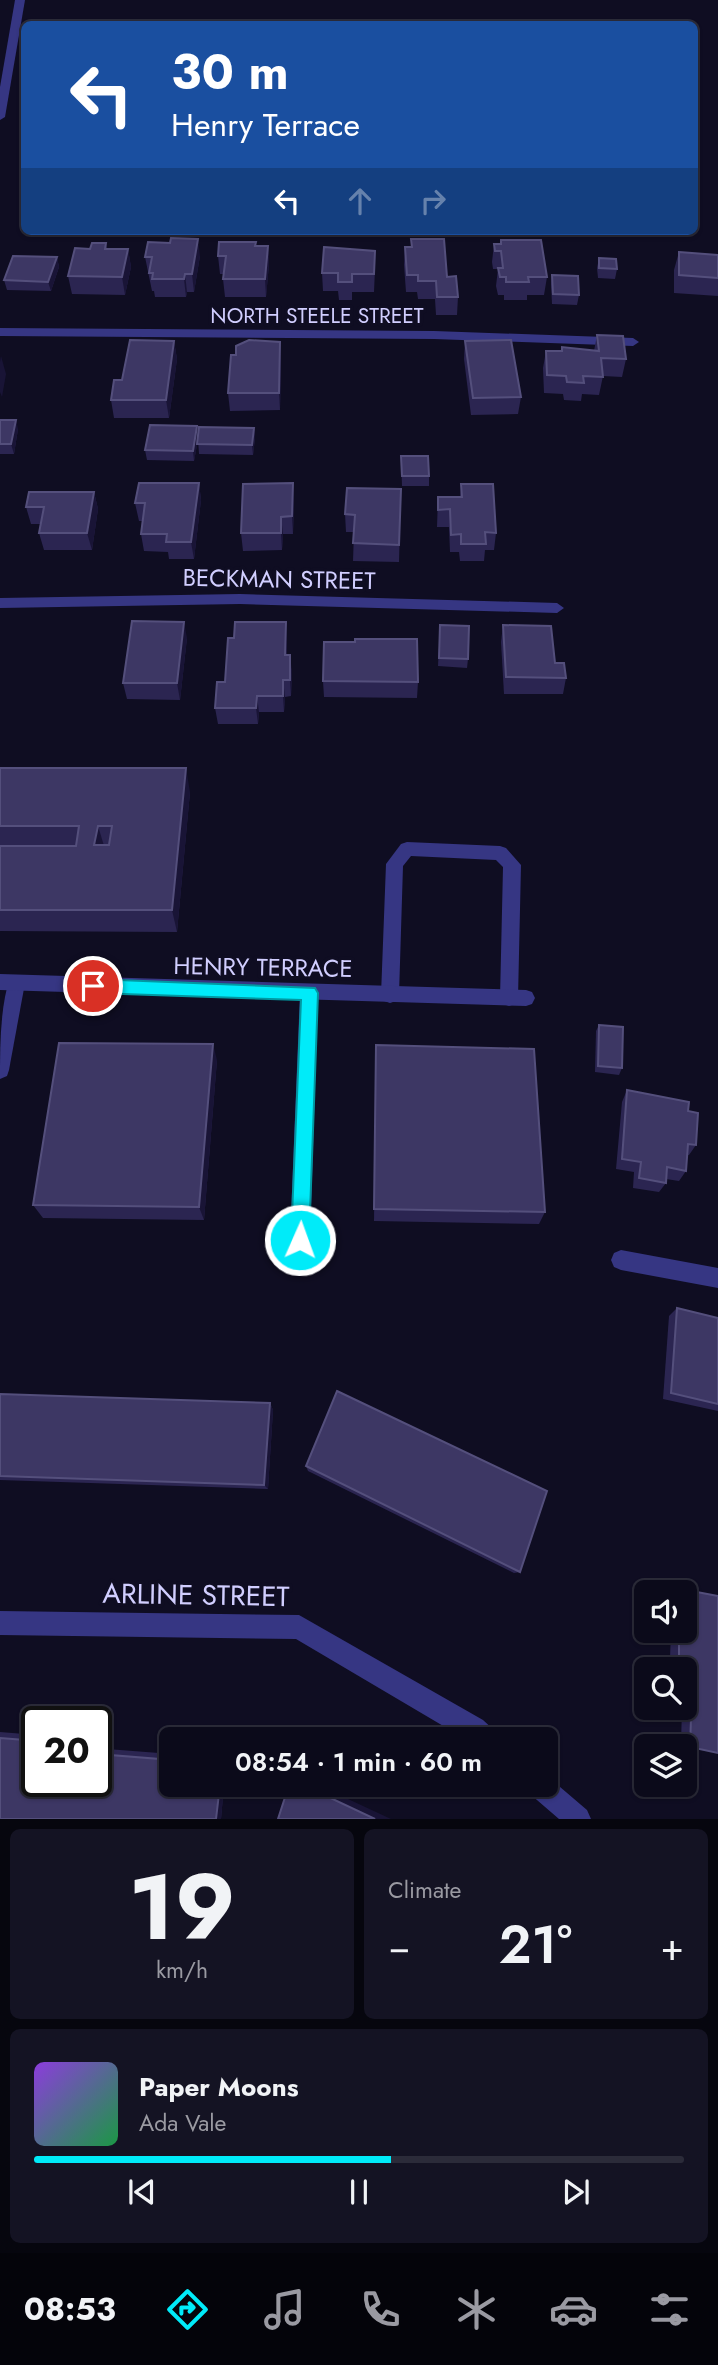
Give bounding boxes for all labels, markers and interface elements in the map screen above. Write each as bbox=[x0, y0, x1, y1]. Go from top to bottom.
text: 30 m bbox=[171, 37, 289, 107]
icon: left bbox=[56, 49, 147, 140]
text: Henry Terrace bbox=[171, 102, 360, 148]
icon: left bbox=[268, 182, 306, 220]
icon: ahead bbox=[341, 182, 379, 220]
icon: right bbox=[414, 182, 452, 220]
street label: NORTH STEELE STREET bbox=[210, 301, 424, 331]
street label: BECKMAN STREET bbox=[182, 560, 376, 598]
street label: HENRY TERRACE bbox=[173, 948, 353, 986]
pin bbox=[63, 956, 123, 1016]
icon: arrive bbox=[74, 967, 112, 1005]
position arrow bbox=[263, 1203, 337, 1277]
street label: ARLINE STREET bbox=[102, 1573, 290, 1617]
map controls bbox=[634, 1580, 697, 1797]
button: sound bbox=[634, 1580, 697, 1643]
button: search bbox=[634, 1657, 697, 1720]
speed limit sign: 20 bbox=[21, 1706, 112, 1797]
button: layers bbox=[634, 1734, 697, 1797]
text: 08:54 · 1 min · 60 m bbox=[235, 1743, 482, 1781]
text: 19 bbox=[128, 1842, 236, 1973]
text: Climate bbox=[388, 1873, 461, 1907]
text: 21° bbox=[499, 1907, 572, 1983]
text: − bbox=[388, 1919, 410, 1974]
text: + bbox=[661, 1919, 684, 1974]
text: km/h bbox=[156, 1953, 208, 1987]
text: Paper Moons bbox=[139, 2068, 299, 2106]
text: Ada Vale bbox=[139, 2106, 226, 2140]
icon: previous bbox=[123, 2173, 161, 2211]
icon: pause bbox=[340, 2173, 378, 2211]
icon: next bbox=[557, 2173, 595, 2211]
icon: directions bbox=[163, 2285, 212, 2334]
icon: music bbox=[260, 2285, 309, 2334]
icon: phone bbox=[356, 2285, 405, 2334]
icon: climate bbox=[452, 2285, 501, 2334]
icon: car bbox=[549, 2285, 598, 2334]
icon: filters bbox=[645, 2285, 694, 2334]
text: 08:53 bbox=[24, 2286, 116, 2332]

